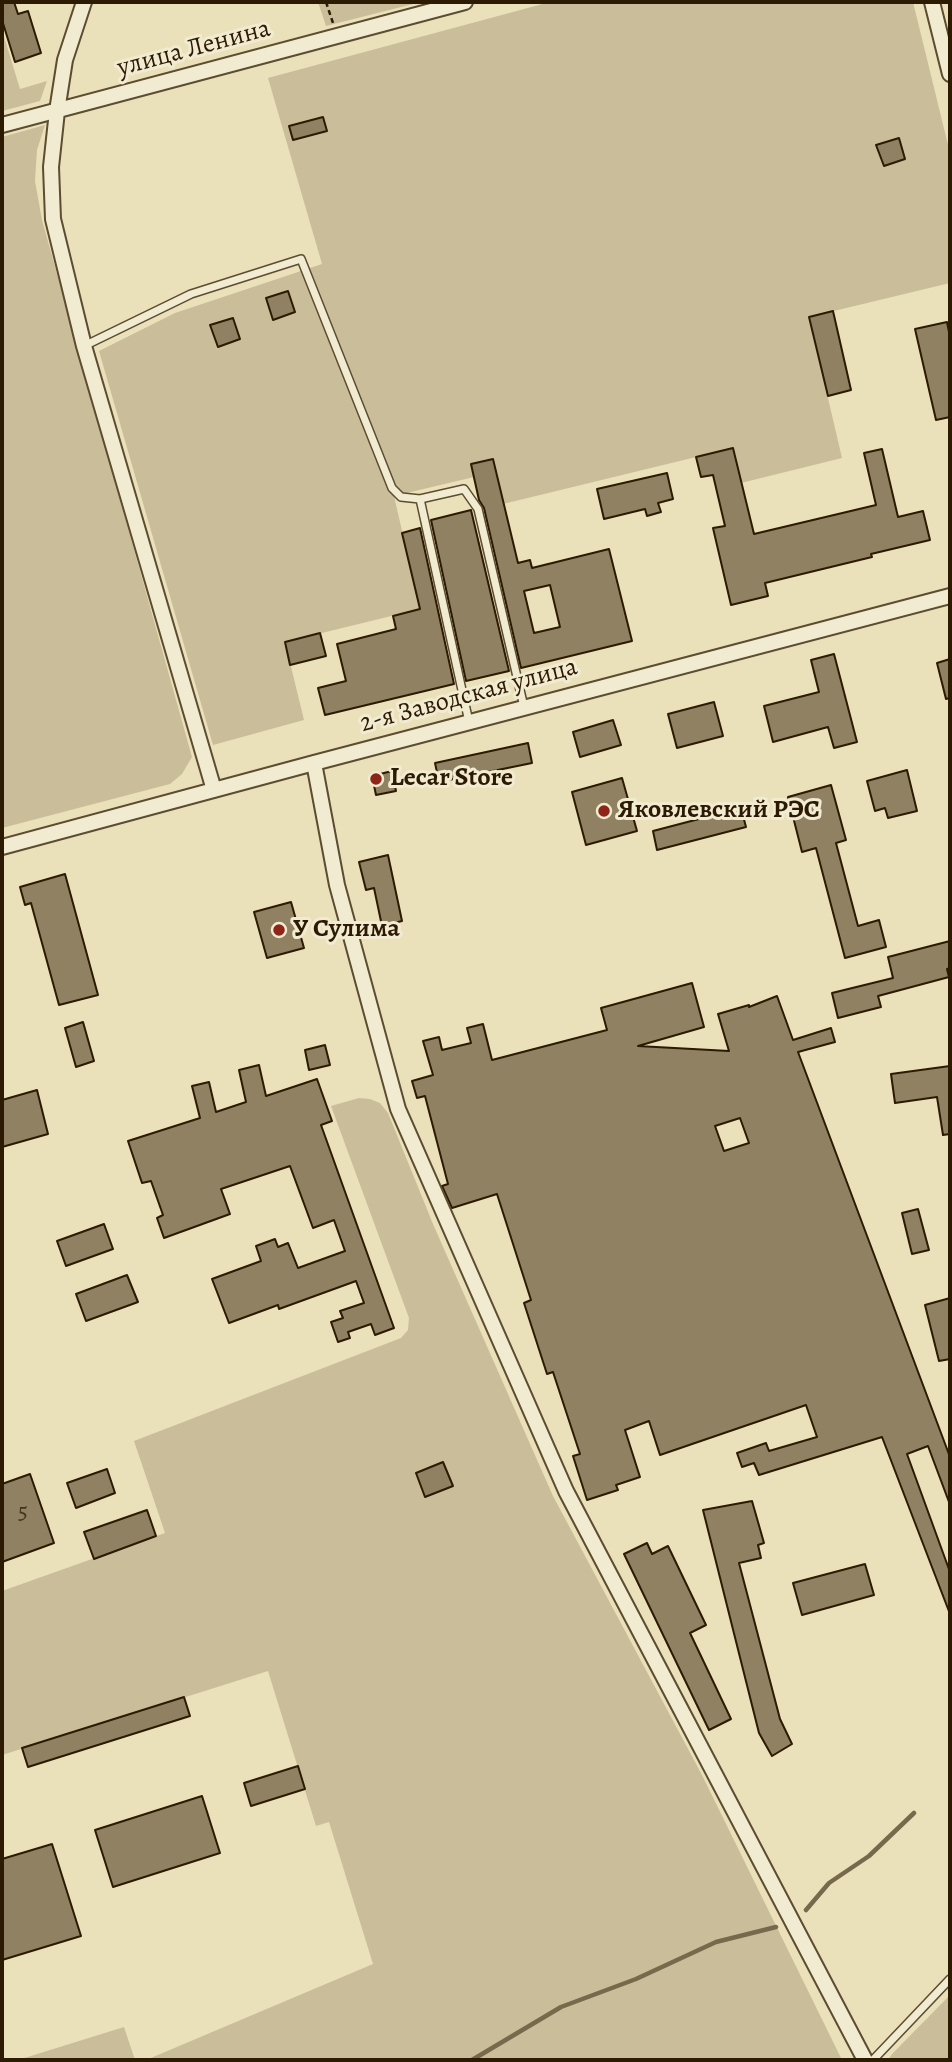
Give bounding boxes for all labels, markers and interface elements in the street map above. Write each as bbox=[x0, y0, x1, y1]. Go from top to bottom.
street label: улица Ленина bbox=[114, 14, 274, 84]
street label: 2-я Заводская улица bbox=[357, 652, 581, 740]
place label: Lecar Store bbox=[390, 763, 513, 795]
marker: Lecar Store bbox=[368, 771, 384, 787]
place label: Яковлевский РЭС bbox=[618, 795, 820, 827]
marker: Яковлевский РЭС bbox=[596, 803, 612, 819]
place label: У Сулима bbox=[293, 914, 400, 946]
marker: У Сулима bbox=[271, 922, 287, 938]
house number: 5 bbox=[18, 1499, 28, 1527]

